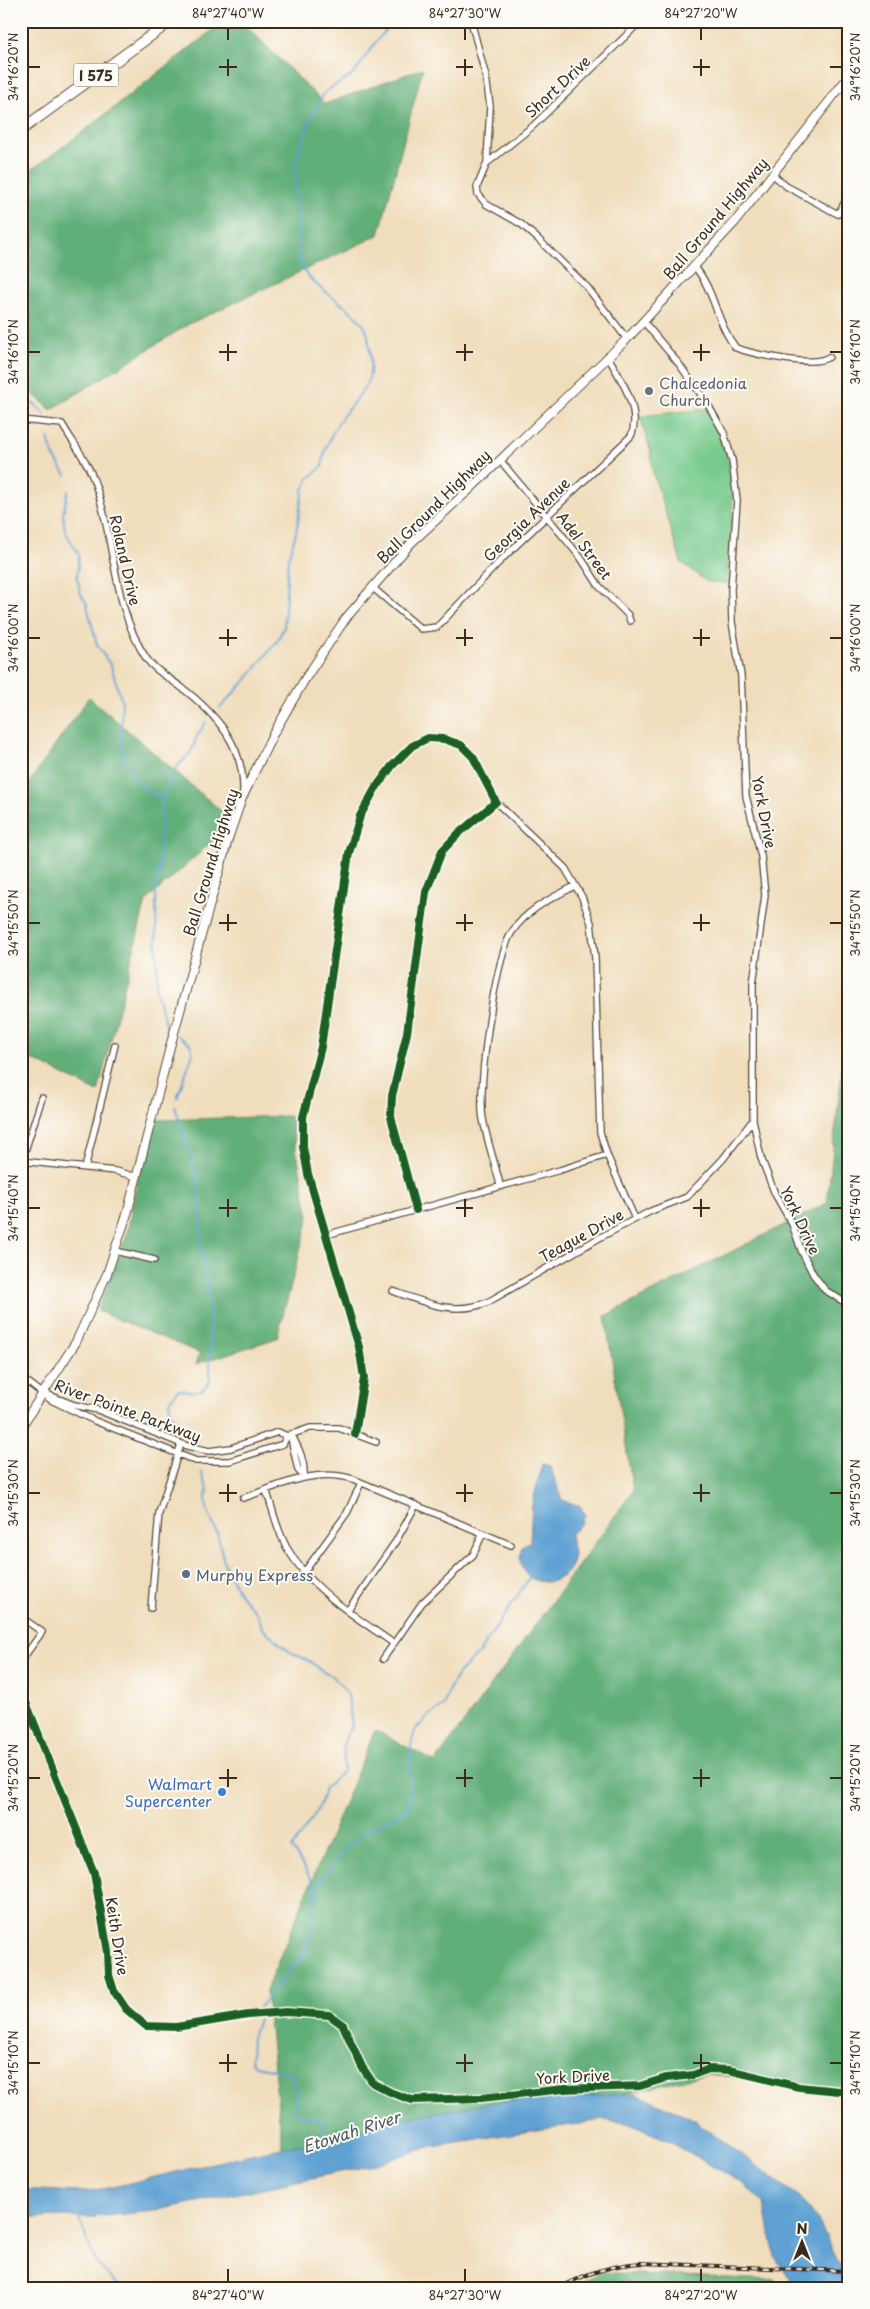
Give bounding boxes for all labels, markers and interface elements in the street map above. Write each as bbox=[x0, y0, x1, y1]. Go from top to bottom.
text: 84°27'40"W bbox=[192, 4, 265, 22]
text: 84°27'30"W bbox=[429, 4, 502, 22]
text: 84°27'20"W bbox=[665, 4, 738, 22]
text: 34°16'20"N bbox=[4, 33, 22, 101]
text: 34°16'20"N bbox=[846, 33, 864, 101]
street label: Short Drive bbox=[519, 49, 595, 123]
road number: I 575 bbox=[74, 64, 118, 86]
street label: Ball Ground Highway bbox=[657, 152, 773, 284]
text: 34°16'10"N bbox=[4, 319, 22, 385]
text: 34°16'10"N bbox=[846, 319, 864, 385]
place label: Chalcedonia Church bbox=[659, 371, 748, 411]
marker: Chalcedonia Church bbox=[643, 385, 655, 397]
street label: Ball Ground Highway bbox=[371, 444, 495, 568]
street label: Georgia Avenue bbox=[477, 471, 575, 567]
street label: Adel Street bbox=[552, 506, 618, 584]
street label: Roland Drive bbox=[104, 512, 148, 608]
text: 34°16'00"N bbox=[4, 604, 22, 672]
text: 34°16'00"N bbox=[846, 604, 864, 672]
street label: York Drive bbox=[747, 774, 783, 850]
street label: Ball Ground Highway bbox=[177, 785, 243, 939]
text: 34°15'50"N bbox=[4, 889, 22, 957]
text: 34°15'50"N bbox=[846, 889, 864, 957]
text: 34°15'40"N bbox=[4, 1174, 22, 1242]
text: 34°15'40"N bbox=[846, 1174, 864, 1242]
street label: York Drive bbox=[775, 1182, 827, 1258]
street label: Teague Drive bbox=[535, 1202, 627, 1268]
street label: River Pointe Parkway bbox=[51, 1373, 205, 1447]
text: 34°15'30"N bbox=[4, 1459, 22, 1527]
text: 34°15'30"N bbox=[846, 1459, 864, 1527]
place label: Murphy Express bbox=[196, 1563, 313, 1586]
marker: Murphy Express bbox=[180, 1568, 192, 1580]
text: 34°15'20"N bbox=[4, 1744, 22, 1812]
text: 34°15'20"N bbox=[846, 1744, 864, 1812]
place label: Walmart Supercenter bbox=[125, 1772, 212, 1812]
marker: Walmart Supercenter bbox=[216, 1786, 228, 1798]
street label: Keith Drive bbox=[100, 1895, 136, 1977]
text: 34°15'10"N bbox=[4, 2030, 22, 2096]
text: 34°15'10"N bbox=[846, 2030, 864, 2096]
street label: York Drive bbox=[536, 2063, 610, 2089]
water label: Etowah River bbox=[299, 2103, 405, 2158]
north arrow bbox=[778, 2216, 828, 2266]
text: N bbox=[796, 2218, 808, 2239]
text: 84°27'40"W bbox=[192, 2286, 265, 2304]
text: 84°27'30"W bbox=[429, 2286, 502, 2304]
text: 84°27'20"W bbox=[665, 2286, 738, 2304]

